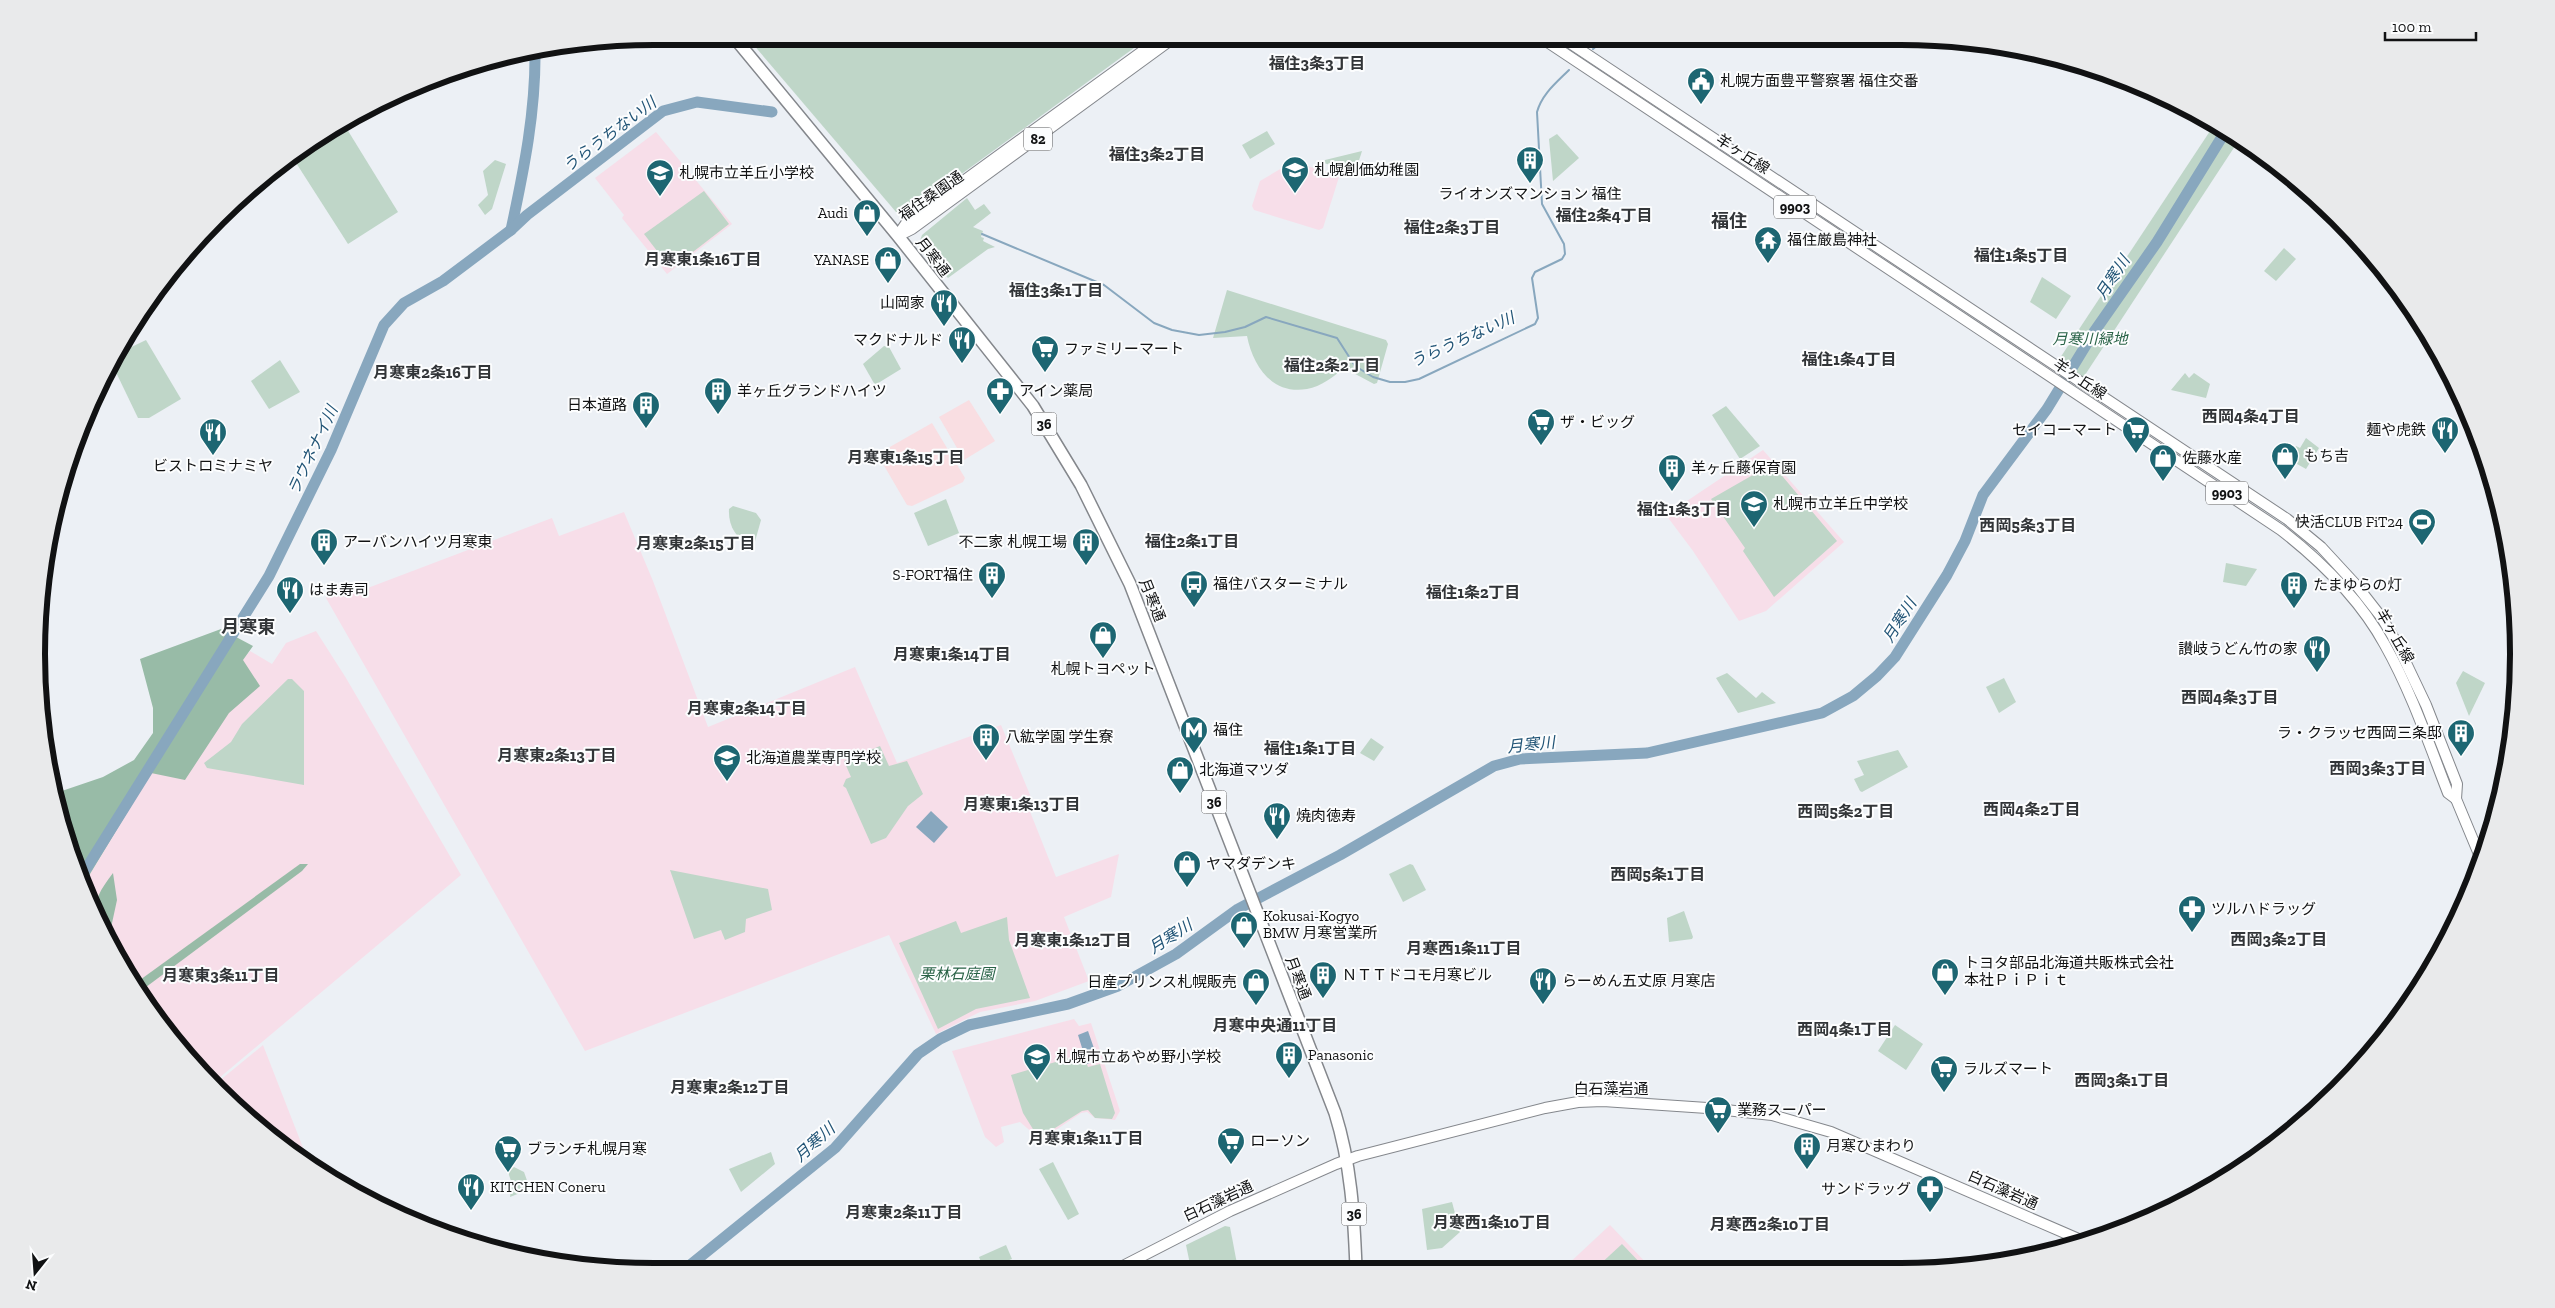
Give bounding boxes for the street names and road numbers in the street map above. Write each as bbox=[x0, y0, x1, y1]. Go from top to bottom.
road number: 82 bbox=[1024, 128, 1052, 150]
street label: 羊ヶ丘線 bbox=[1713, 130, 1773, 178]
street label: 福住桑園通 bbox=[895, 167, 967, 225]
road number: 9903 bbox=[1774, 196, 1816, 218]
street label: 月寒通 bbox=[912, 234, 954, 280]
street label: 羊ヶ丘線 bbox=[2050, 355, 2110, 403]
road number: 36 bbox=[1032, 412, 1056, 436]
road number: 9903 bbox=[2206, 482, 2248, 504]
street label: 月寒通 bbox=[1135, 576, 1169, 624]
street label: 羊ヶ丘線 bbox=[2372, 606, 2418, 666]
road number: 36 bbox=[1202, 790, 1226, 814]
street label: 月寒通 bbox=[1282, 954, 1314, 1002]
street label: 白石藻岩通 bbox=[1573, 1080, 1649, 1098]
street label: 白石藻岩通 bbox=[1965, 1167, 2041, 1213]
street label: 白石藻岩通 bbox=[1180, 1177, 1256, 1225]
road number: 36 bbox=[1342, 1202, 1366, 1226]

